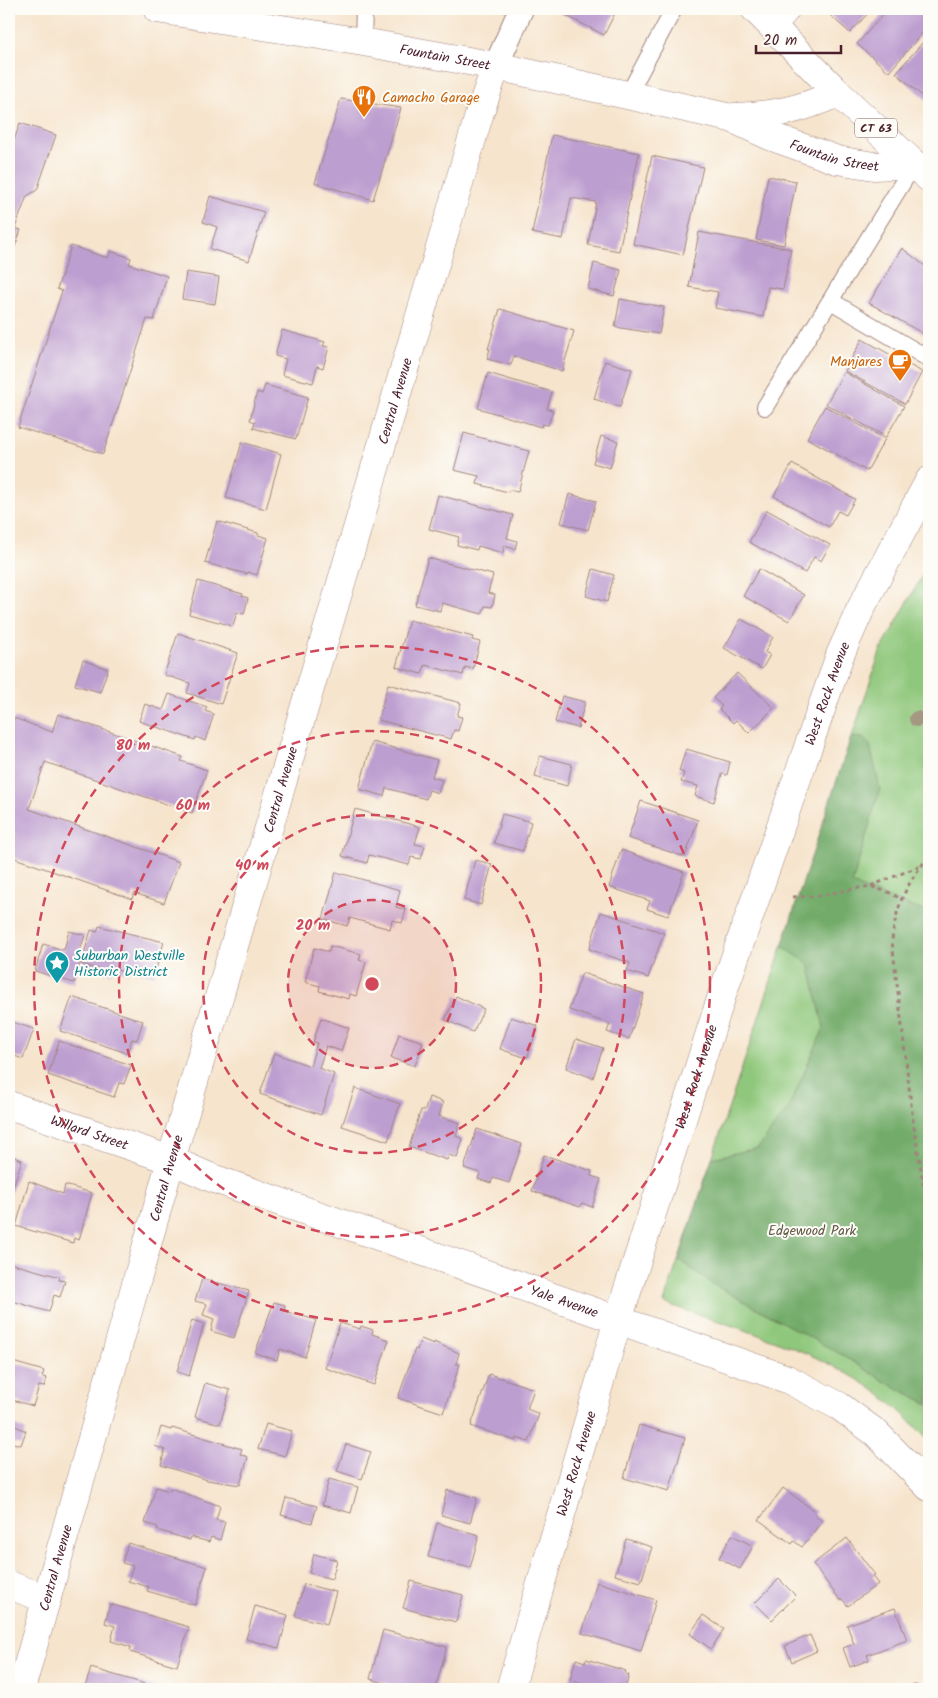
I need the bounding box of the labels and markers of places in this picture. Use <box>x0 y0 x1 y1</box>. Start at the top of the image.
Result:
restaurant icon: Camacho Garage <box>351 84 377 118</box>
place label: Camacho Garage <box>382 87 480 109</box>
cafe icon: Manjares <box>887 348 913 382</box>
place label: Manjares <box>830 351 882 373</box>
place label: Suburban Westville Historic District <box>74 945 186 983</box>
place icon: Suburban Westville Historic District <box>44 950 70 984</box>
centre of rings <box>363 975 381 993</box>

